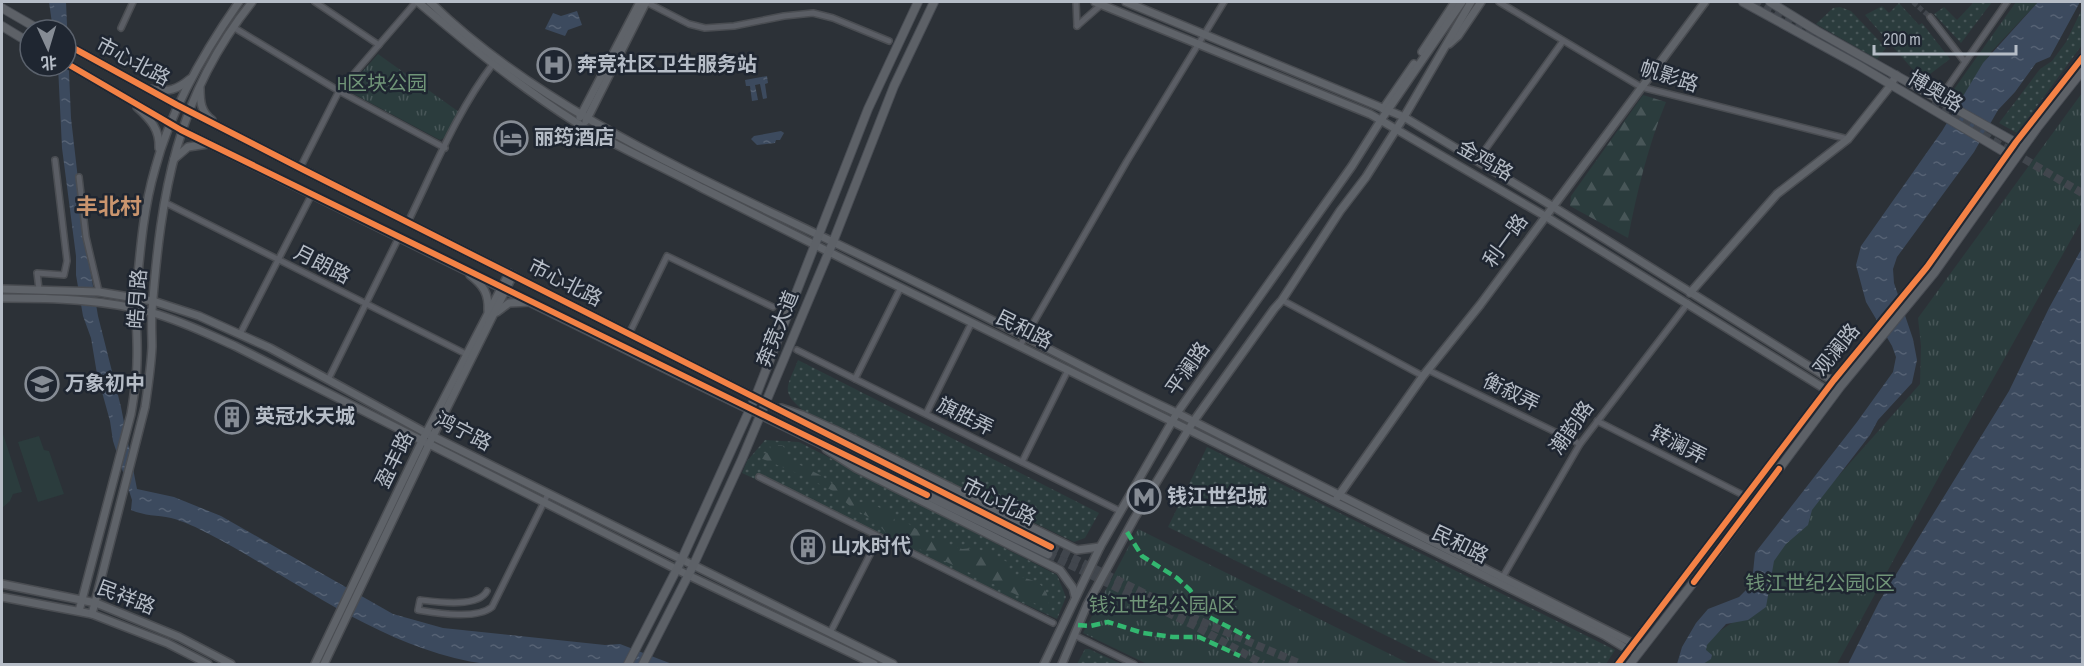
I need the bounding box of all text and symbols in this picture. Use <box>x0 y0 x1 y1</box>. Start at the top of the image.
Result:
north arrow <box>18 18 78 78</box>
scale bar <box>1874 18 2016 56</box>
text: 200 m <box>1883 29 1921 50</box>
street label: 市心北路 <box>92 33 174 91</box>
hospital icon: 奔竞社区卫生服务站 <box>536 47 572 83</box>
text: 北 <box>40 51 58 72</box>
place label: 奔竞社区卫生服务站 <box>577 53 757 77</box>
street label: 帆影路 <box>1637 56 1701 98</box>
street label: 博奥路 <box>1903 66 1967 118</box>
park label: H区块公园 <box>337 72 427 96</box>
hotel icon: 丽筠酒店 <box>493 120 529 156</box>
place label: 丽筠酒店 <box>534 126 614 150</box>
street label: 金鸡路 <box>1453 136 1517 186</box>
district label: 丰北村 <box>76 194 142 221</box>
street label: 利一路 <box>1479 210 1533 272</box>
street label: 月朗路 <box>290 241 354 289</box>
street label: 市心北路 <box>524 254 606 312</box>
street label: 皓月路 <box>124 268 152 330</box>
street label: 奔竞大道 <box>752 287 804 371</box>
street label: 民和路 <box>992 306 1056 354</box>
street label: 观澜路 <box>1809 319 1865 381</box>
street label: 平澜路 <box>1161 338 1215 400</box>
school or university icon: 万象初中 <box>24 366 60 402</box>
street label: 衡叙弄 <box>1479 369 1543 417</box>
place label: 万象初中 <box>65 372 145 396</box>
street label: 旗胜弄 <box>933 393 997 441</box>
street label: 潮韵路 <box>1545 397 1599 459</box>
building icon: 英冠水天城 <box>214 399 250 435</box>
place label: 英冠水天城 <box>255 405 355 429</box>
street label: 鸿宁路 <box>431 408 495 456</box>
street label: 转澜弄 <box>1646 421 1710 469</box>
street label: 盈丰路 <box>371 428 419 492</box>
street label: 市心北路 <box>958 473 1040 531</box>
metro station icon: 钱江世纪城 <box>1126 479 1162 515</box>
place label: 钱江世纪城 <box>1167 485 1267 509</box>
street label: 民和路 <box>1428 521 1492 569</box>
building icon: 山水时代 <box>790 529 826 565</box>
place label: 山水时代 <box>831 535 911 559</box>
park label: 钱江世纪公园C区 <box>1745 572 1895 596</box>
street label: 民祥路 <box>94 576 158 620</box>
park label: 钱江世纪公园A区 <box>1089 594 1237 618</box>

